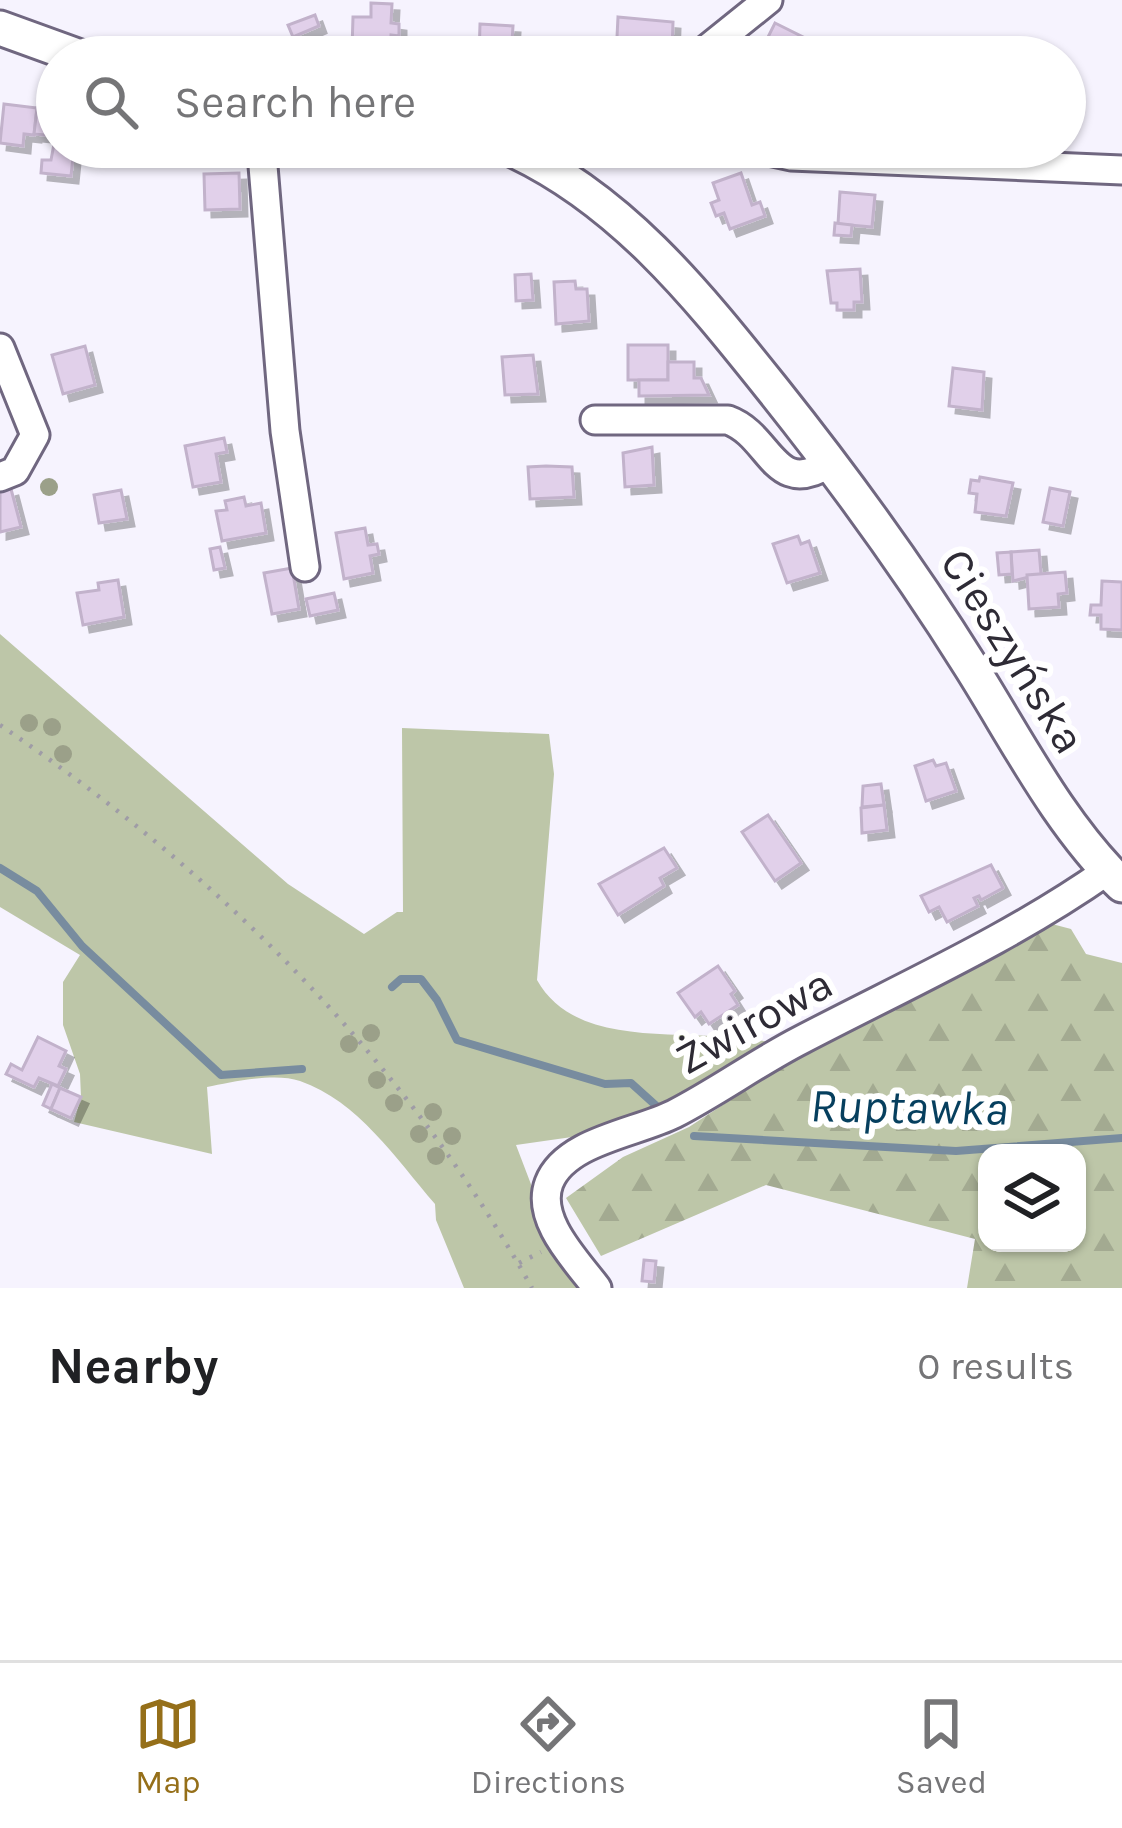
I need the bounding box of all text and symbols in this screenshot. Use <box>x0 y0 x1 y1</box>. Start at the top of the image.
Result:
search box <box>36 36 1086 168</box>
icon: search <box>78 69 144 135</box>
text: Search here <box>174 76 416 128</box>
street label: Cieszyńska <box>929 539 1096 763</box>
street label: Żwirowa <box>667 957 841 1085</box>
water label: Ruptawka <box>809 1077 1009 1137</box>
map controls <box>978 1144 1086 1252</box>
button: layers <box>978 1144 1086 1252</box>
text: Nearby <box>48 1336 218 1396</box>
text: 0 results <box>917 1343 1074 1389</box>
tab: Map <box>135 1691 201 1801</box>
tab: Directions <box>471 1691 626 1801</box>
tab: Saved <box>896 1691 987 1801</box>

